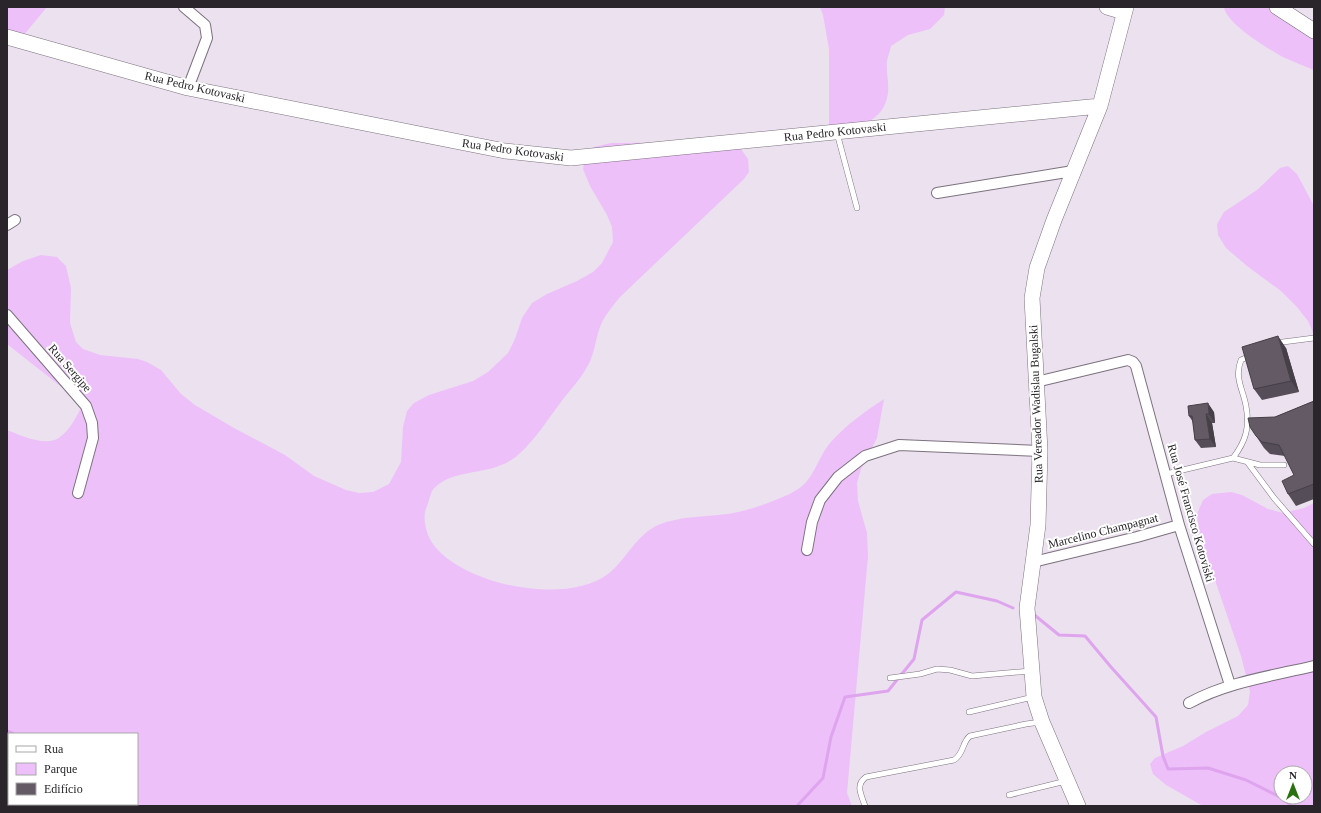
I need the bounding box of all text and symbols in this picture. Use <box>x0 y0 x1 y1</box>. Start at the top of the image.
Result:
street label: Rua Pedro Kotovaski <box>143 69 247 106</box>
street label: Rua Pedro Kotovaski <box>783 120 887 144</box>
street label: Rua Pedro Kotovaski <box>461 136 565 164</box>
street label: Rua Vereador Wadislau Bugalski <box>1026 324 1046 483</box>
street label: Rua Sergipe <box>45 341 95 395</box>
street label: Rua José Francisco Kotoviski <box>1165 442 1218 584</box>
street label: Marcelino Champagnat <box>1046 510 1160 551</box>
legend <box>8 733 138 805</box>
text: Rua <box>44 742 64 756</box>
text: Parque <box>44 762 77 776</box>
north arrow <box>1273 765 1313 805</box>
text: N <box>1289 769 1297 781</box>
text: Edifício <box>44 782 83 796</box>

